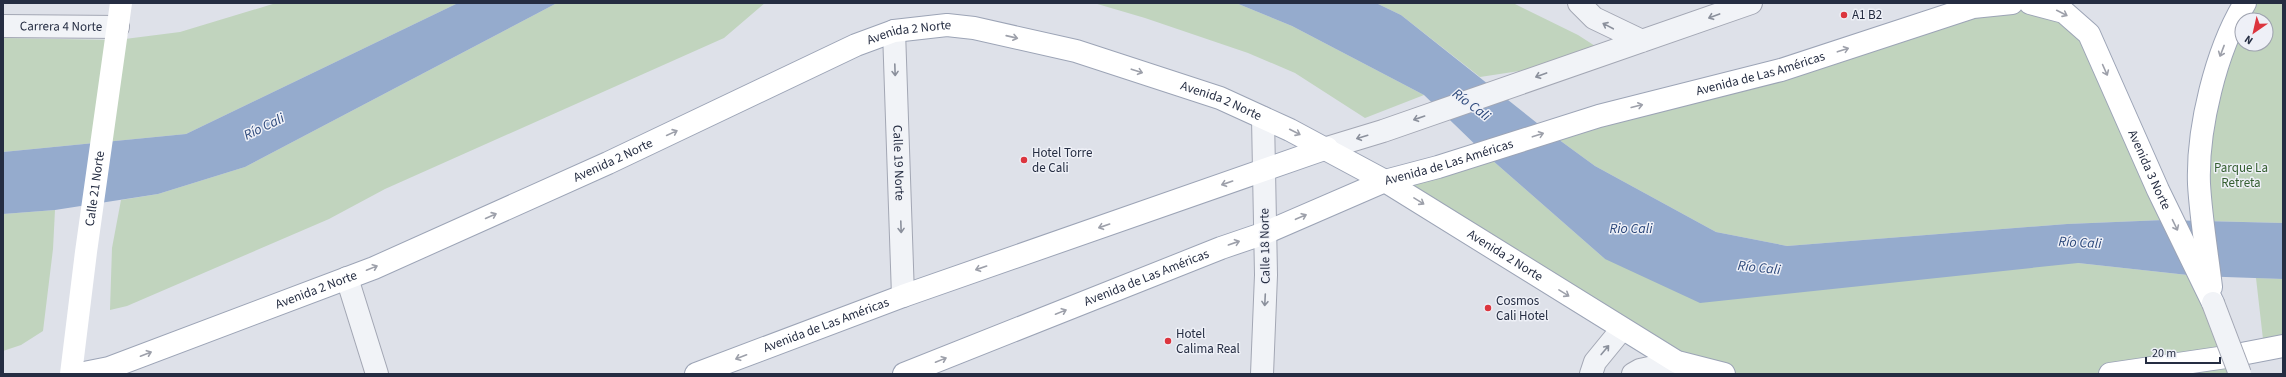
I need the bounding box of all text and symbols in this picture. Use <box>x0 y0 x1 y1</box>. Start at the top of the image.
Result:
place label: A1 B2 <box>1852 6 1882 24</box>
marker: A1 B2 <box>1839 10 1849 20</box>
one-way arrow <box>2056 10 2068 18</box>
north arrow <box>2234 12 2274 52</box>
one-way arrow <box>1709 13 1721 21</box>
street label: Avenida 2 Norte <box>864 16 952 49</box>
street label: Carrera 4 Norte <box>20 17 102 36</box>
one-way arrow <box>1602 22 1614 29</box>
text: N <box>2241 32 2256 48</box>
one-way arrow <box>1005 33 1018 41</box>
one-way arrow <box>2218 45 2226 57</box>
one-way arrow <box>1836 46 1849 53</box>
street label: Avenida de Las Américas <box>1694 47 1828 100</box>
one-way arrow <box>891 63 898 76</box>
one-way arrow <box>2102 63 2110 75</box>
one-way arrow <box>1131 68 1144 75</box>
one-way arrow <box>1536 71 1548 79</box>
street label: Avenida 2 Norte <box>1178 77 1265 125</box>
water label: Río Cali <box>1448 84 1495 126</box>
one-way arrow <box>1630 102 1643 109</box>
water label: Río Cali <box>240 108 288 145</box>
one-way arrow <box>1412 115 1425 122</box>
street label: Calle 19 Norte <box>888 125 909 201</box>
street label: Avenida 3 Norte <box>2123 127 2175 213</box>
one-way arrow <box>666 129 678 136</box>
one-way arrow <box>1289 129 1301 136</box>
one-way arrow <box>1532 131 1545 138</box>
street label: Avenida 2 Norte <box>570 134 656 186</box>
one-way arrow <box>1356 134 1368 142</box>
street label: Avenida de Las Américas <box>1383 135 1516 190</box>
place label: Hotel Torre de Cali <box>1032 144 1092 177</box>
street label: Calle 21 Norte <box>81 150 109 227</box>
marker: Hotel Torre de Cali <box>1019 155 1029 165</box>
park label: Parque La Retreta <box>2214 159 2268 192</box>
one-way arrow <box>1222 180 1234 188</box>
one-way arrow <box>1413 197 1424 205</box>
street label: Calle 18 Norte <box>1255 208 1275 284</box>
one-way arrow <box>484 212 496 219</box>
one-way arrow <box>1295 213 1307 220</box>
one-way arrow <box>2172 218 2179 230</box>
water label: Rio Cali <box>1609 219 1653 239</box>
one-way arrow <box>897 220 904 233</box>
one-way arrow <box>1098 223 1111 230</box>
street label: Avenida 2 Norte <box>1464 225 1546 286</box>
water label: Río Cali <box>2058 232 2103 254</box>
one-way arrow <box>1228 239 1240 247</box>
street label: Avenida de Las Américas <box>1081 244 1212 311</box>
water label: Río Cali <box>1737 256 1782 280</box>
one-way arrow <box>365 264 377 272</box>
one-way arrow <box>976 265 988 273</box>
street label: Avenida 2 Norte <box>273 266 360 313</box>
one-way arrow <box>1558 289 1570 297</box>
place label: Cosmos Cali Hotel <box>1496 292 1548 325</box>
street label: Avenida de Las Américas <box>761 293 892 357</box>
one-way arrow <box>1262 293 1269 306</box>
marker: Cosmos Cali Hotel <box>1483 303 1493 313</box>
one-way arrow <box>1055 307 1067 315</box>
place label: Hotel Calima Real <box>1176 325 1240 358</box>
marker: Hotel Calima Real <box>1163 336 1173 346</box>
scale bar <box>2146 339 2220 365</box>
one-way arrow <box>1600 345 1609 356</box>
text: 20 m <box>2152 345 2176 362</box>
one-way arrow <box>139 350 151 358</box>
one-way arrow <box>736 353 748 361</box>
one-way arrow <box>934 355 946 363</box>

